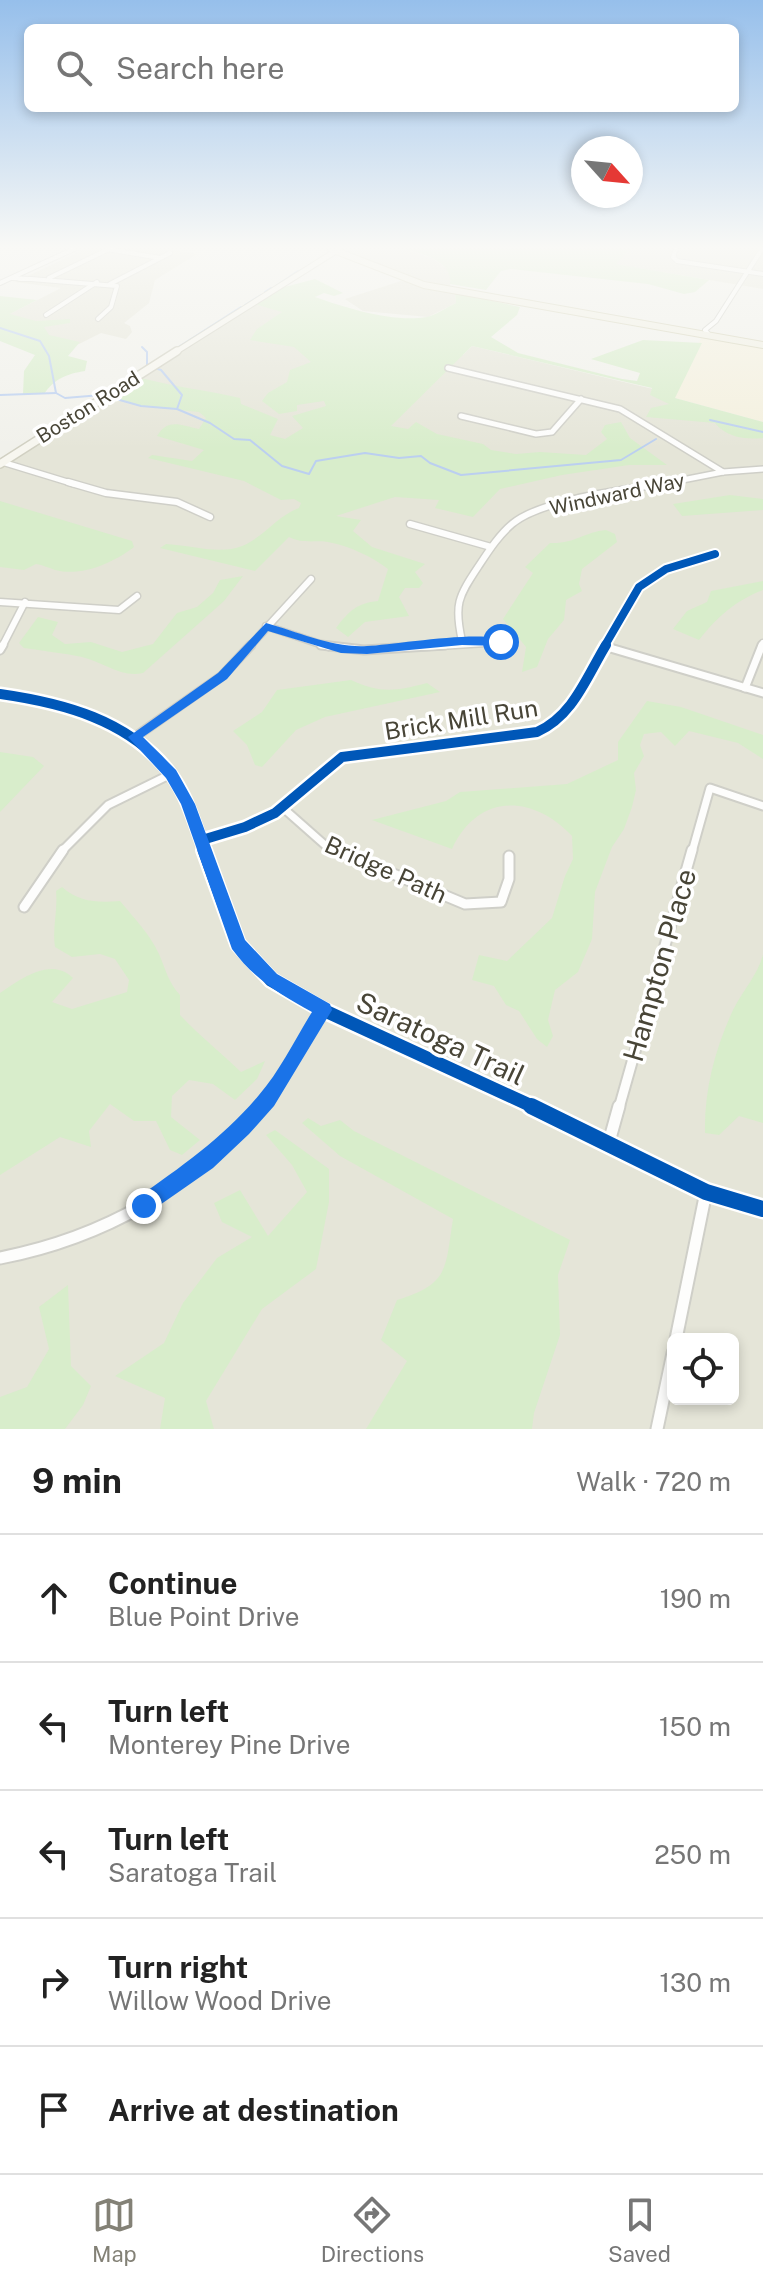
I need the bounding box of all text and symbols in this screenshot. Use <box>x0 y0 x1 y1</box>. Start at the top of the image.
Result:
search box <box>24 24 739 112</box>
icon: search <box>52 46 96 90</box>
text: Search here <box>116 50 284 86</box>
north arrow <box>571 136 643 208</box>
street label: Boston Road <box>32 366 144 448</box>
street label: Windward Way <box>547 468 687 520</box>
route start <box>483 624 519 660</box>
street label: Brick Mill Run <box>382 693 540 745</box>
street label: Bridge Path <box>321 830 451 908</box>
street label: Hampton Place <box>616 865 702 1065</box>
street label: Saratoga Trail <box>351 985 531 1091</box>
route end <box>126 1188 162 1224</box>
map controls <box>667 1333 739 1405</box>
button: locate <box>667 1333 739 1405</box>
text: 9 min <box>32 1461 122 1501</box>
text: Walk · 720 m <box>576 1466 731 1497</box>
text: Continue <box>108 1565 238 1601</box>
icon: ahead <box>32 1576 76 1620</box>
text: 190 m <box>660 1583 731 1614</box>
text: Blue Point Drive <box>108 1601 300 1632</box>
text: Turn left <box>108 1693 229 1729</box>
icon: left <box>32 1704 76 1748</box>
text: 150 m <box>659 1711 731 1742</box>
text: Monterey Pine Drive <box>108 1729 350 1760</box>
text: Turn left <box>108 1821 229 1857</box>
icon: left <box>32 1832 76 1876</box>
text: 250 m <box>654 1839 731 1870</box>
text: Saratoga Trail <box>108 1857 277 1888</box>
text: Turn right <box>108 1949 248 1985</box>
icon: right <box>32 1960 76 2004</box>
text: 130 m <box>659 1967 731 1998</box>
text: Willow Wood Drive <box>108 1985 332 2016</box>
icon: arrive <box>32 2088 76 2132</box>
text: Arrive at destination <box>108 2092 399 2128</box>
tab: Map <box>92 2193 137 2267</box>
tab: Directions <box>321 2193 424 2267</box>
tab: Saved <box>608 2193 671 2267</box>

